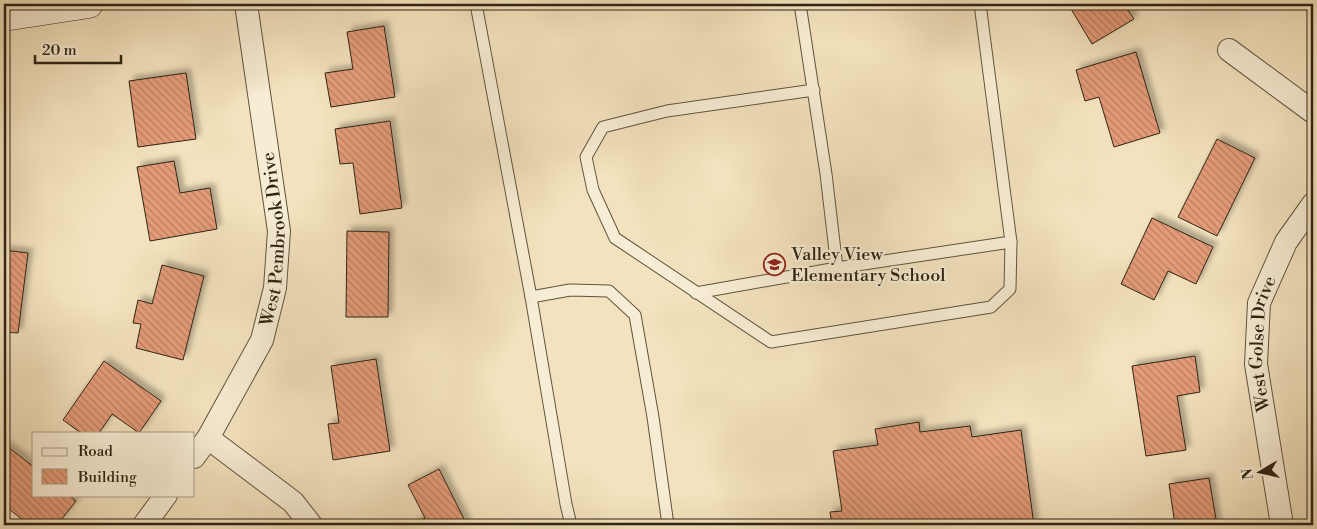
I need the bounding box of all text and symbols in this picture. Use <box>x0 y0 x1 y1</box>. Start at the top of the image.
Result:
scale bar <box>35 32 121 64</box>
text: 20 m <box>42 41 77 60</box>
street label: West Pembrook Drive <box>255 151 291 330</box>
place label: Valley View Elementary School <box>790 243 946 287</box>
school or university icon: Valley View Elementary School <box>763 252 787 276</box>
street label: West Golse Drive <box>1245 272 1282 414</box>
legend <box>32 432 195 496</box>
text: Road <box>78 442 113 461</box>
north arrow <box>1234 446 1284 496</box>
text: N <box>1238 467 1258 481</box>
text: Building <box>77 468 137 487</box>

